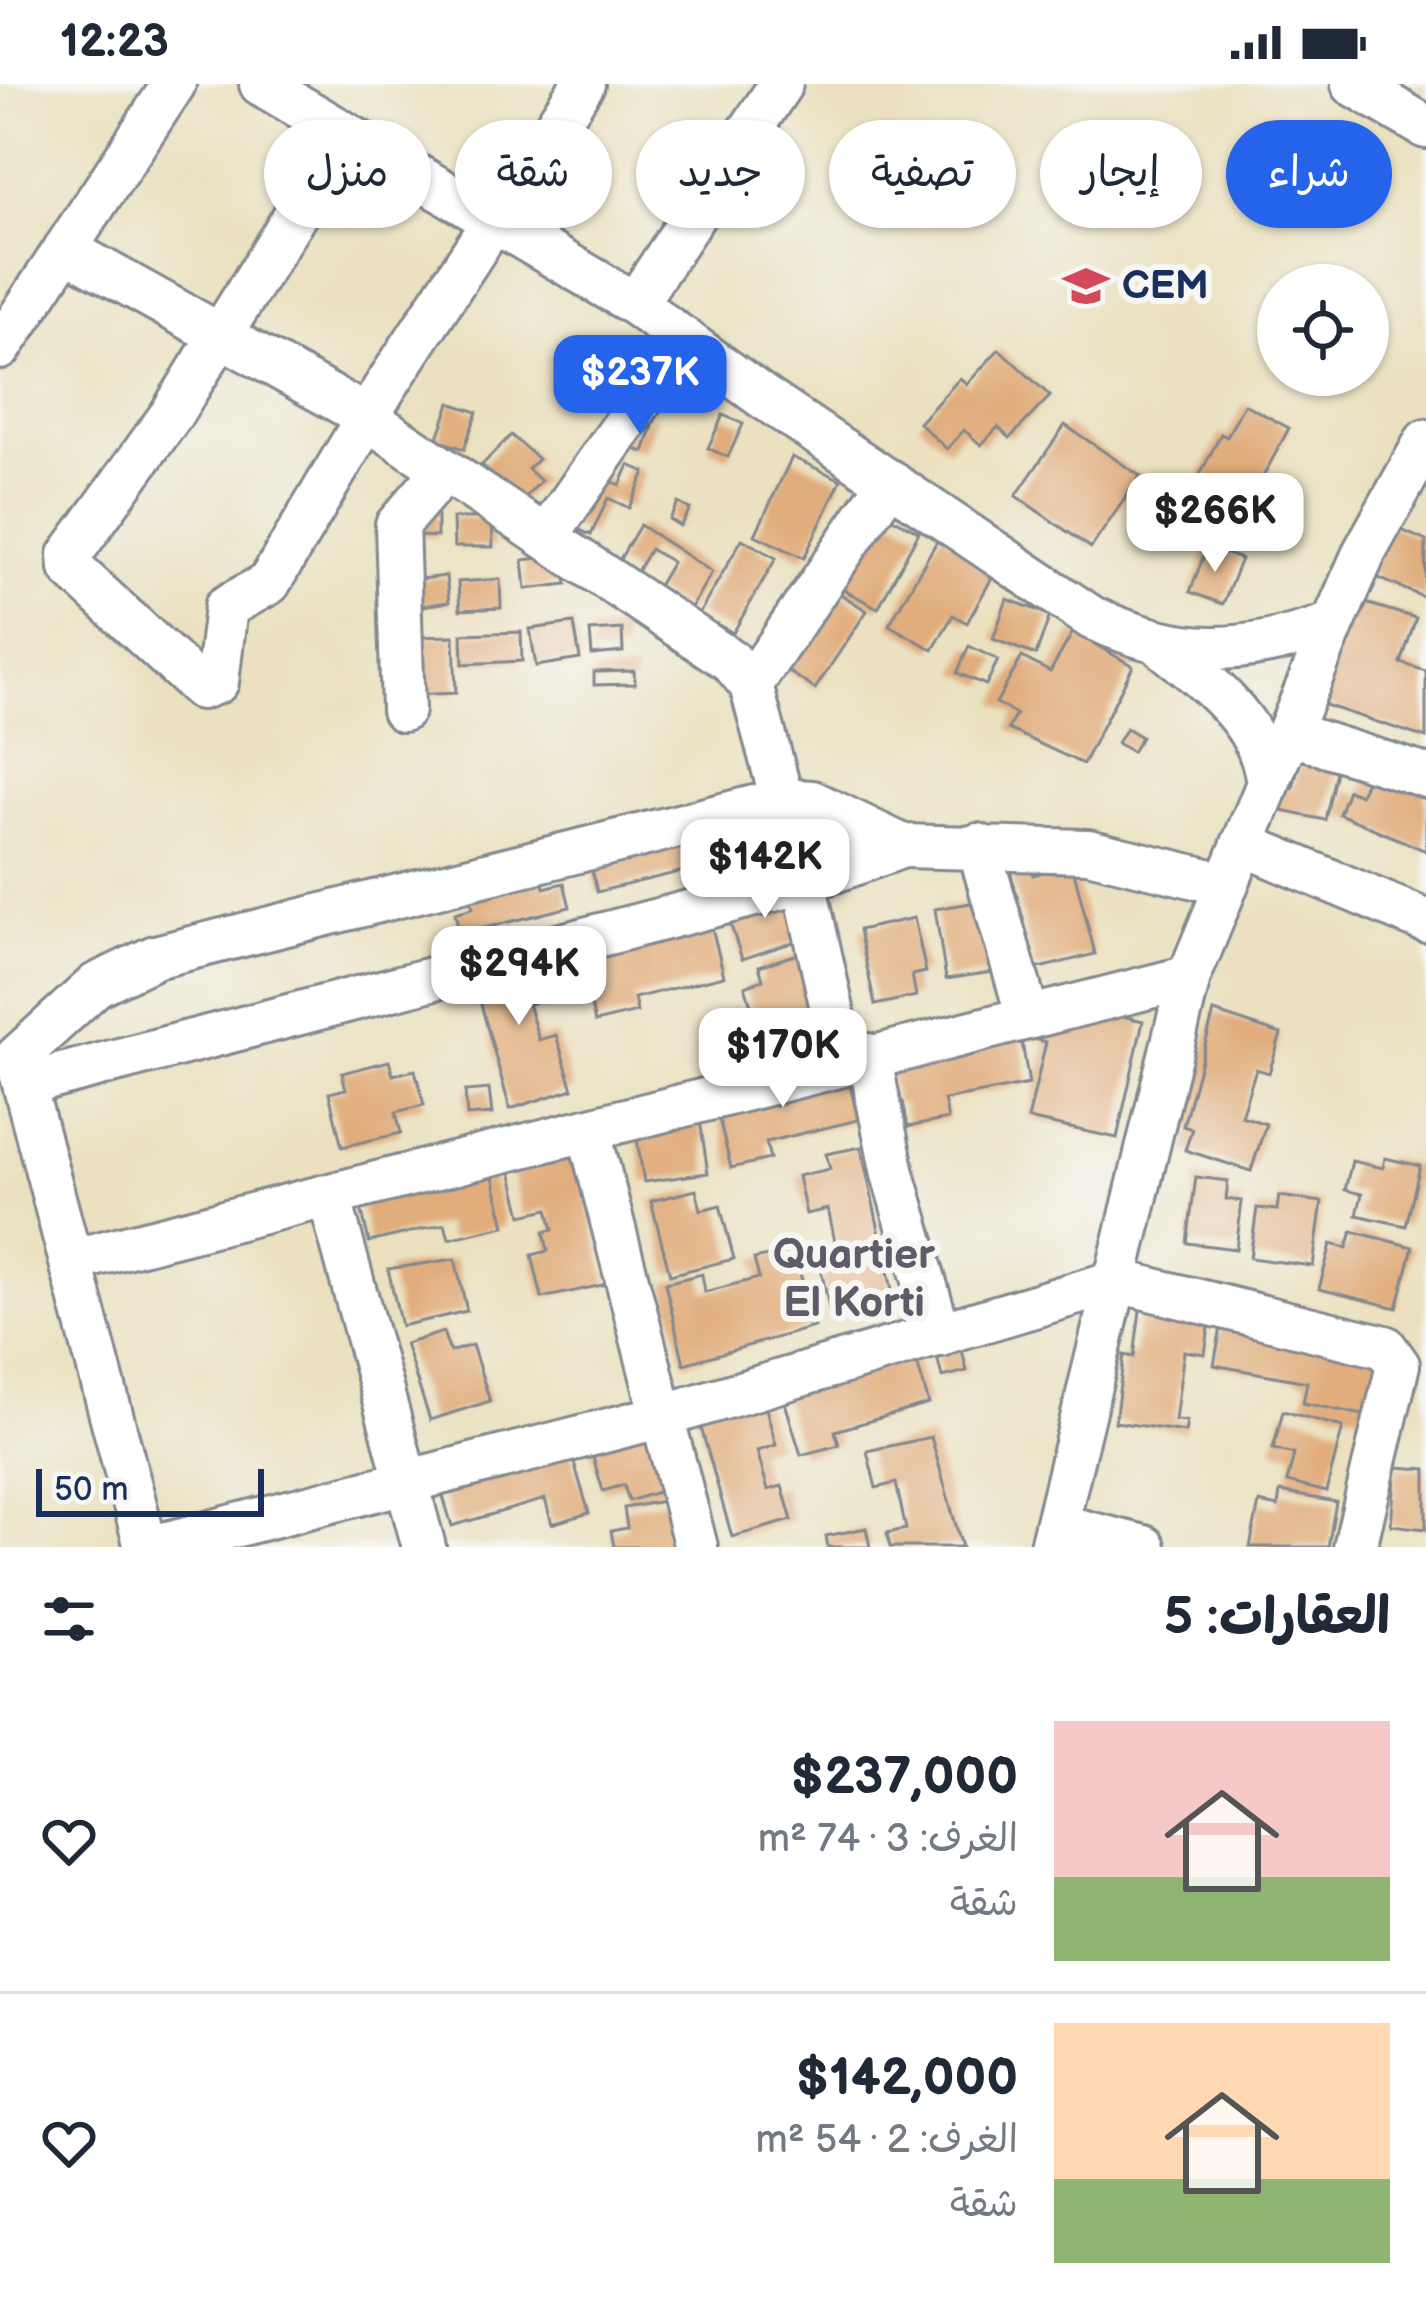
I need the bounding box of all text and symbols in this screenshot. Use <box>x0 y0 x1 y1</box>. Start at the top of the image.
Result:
text: 12:23 <box>60 15 169 70</box>
chip: منزل <box>264 120 431 228</box>
chip: شقة <box>455 120 612 228</box>
chip: جديد <box>636 120 805 228</box>
chip: تصفية <box>829 120 1016 228</box>
chip: إيجار <box>1040 120 1202 228</box>
chip: شراء <box>1226 120 1392 228</box>
school or university icon: CEM <box>1061 261 1111 311</box>
place label: CEM <box>1122 263 1209 310</box>
map controls <box>1257 264 1389 396</box>
button: locate <box>1257 264 1389 396</box>
pin: $237K <box>556 335 724 437</box>
text: $237K <box>581 350 699 397</box>
pin: $266K <box>1131 473 1299 575</box>
text: $266K <box>1154 488 1276 535</box>
pin: $142K <box>681 819 849 921</box>
text: $142K <box>708 834 822 881</box>
pin: $294K <box>435 926 603 1028</box>
text: $294K <box>458 941 580 988</box>
pin: $170K <box>699 1008 867 1110</box>
text: $170K <box>726 1023 840 1070</box>
district label: Quartier El Korti <box>773 1230 935 1329</box>
scale bar <box>36 1463 264 1516</box>
text: 50 m <box>54 1470 129 1510</box>
icon: filters <box>36 1586 102 1652</box>
text: العقارات: 5 <box>1164 1587 1390 1648</box>
text: $237,000 <box>791 1747 1018 1808</box>
icon: home <box>1150 1769 1294 1913</box>
icon: heart <box>36 1808 102 1874</box>
text: الغرف: 3 · 74 m² <box>758 1816 1018 1863</box>
text: شقة <box>950 1880 1018 1927</box>
text: $142,000 <box>796 2048 1018 2109</box>
icon: home <box>1150 2071 1294 2215</box>
icon: heart <box>36 2110 102 2176</box>
text: الغرف: 2 · 54 m² <box>755 2117 1018 2164</box>
text: شقة <box>950 2181 1018 2228</box>

